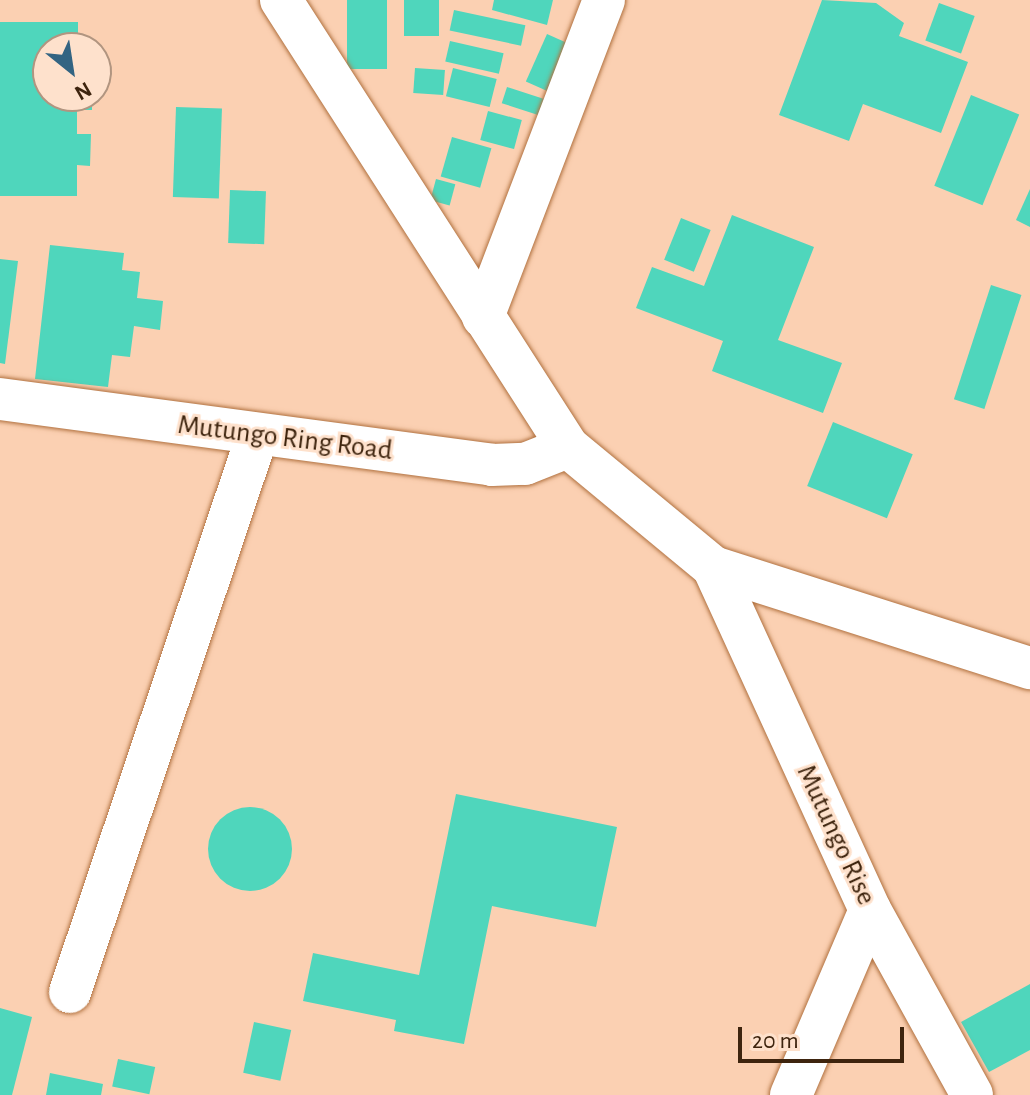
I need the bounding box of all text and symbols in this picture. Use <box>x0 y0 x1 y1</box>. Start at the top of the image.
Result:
north arrow <box>32 32 112 112</box>
text: N <box>71 78 95 104</box>
street label: Mutungo Ring Road <box>176 408 394 468</box>
street label: Mutungo Rise <box>789 760 883 910</box>
scale bar <box>742 1011 908 1061</box>
text: 20 m <box>752 1029 799 1053</box>

